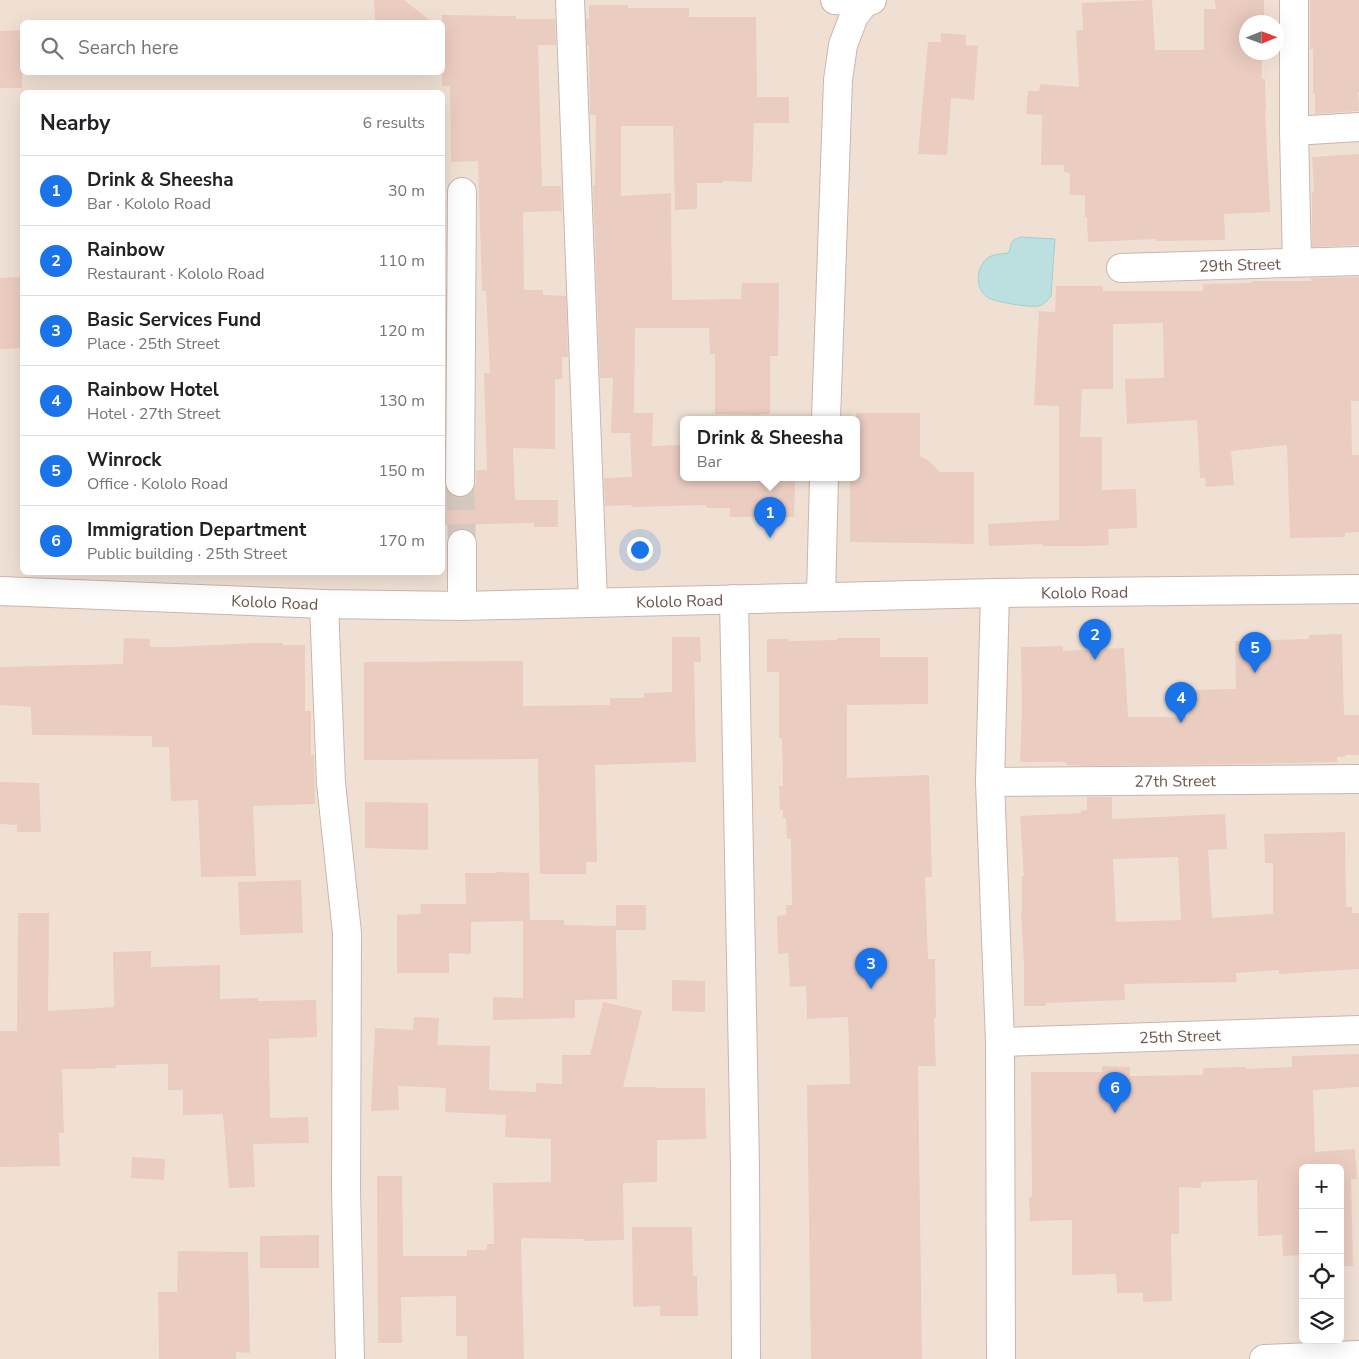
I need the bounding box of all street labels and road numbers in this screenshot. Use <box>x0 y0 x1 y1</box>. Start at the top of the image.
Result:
street label: 29th Street <box>1199 253 1282 278</box>
street label: Kololo Road <box>1041 582 1128 604</box>
street label: Kololo Road <box>231 590 319 616</box>
street label: Kololo Road <box>636 590 724 614</box>
street label: 27th Street <box>1134 770 1216 793</box>
street label: 25th Street <box>1139 1025 1222 1049</box>

